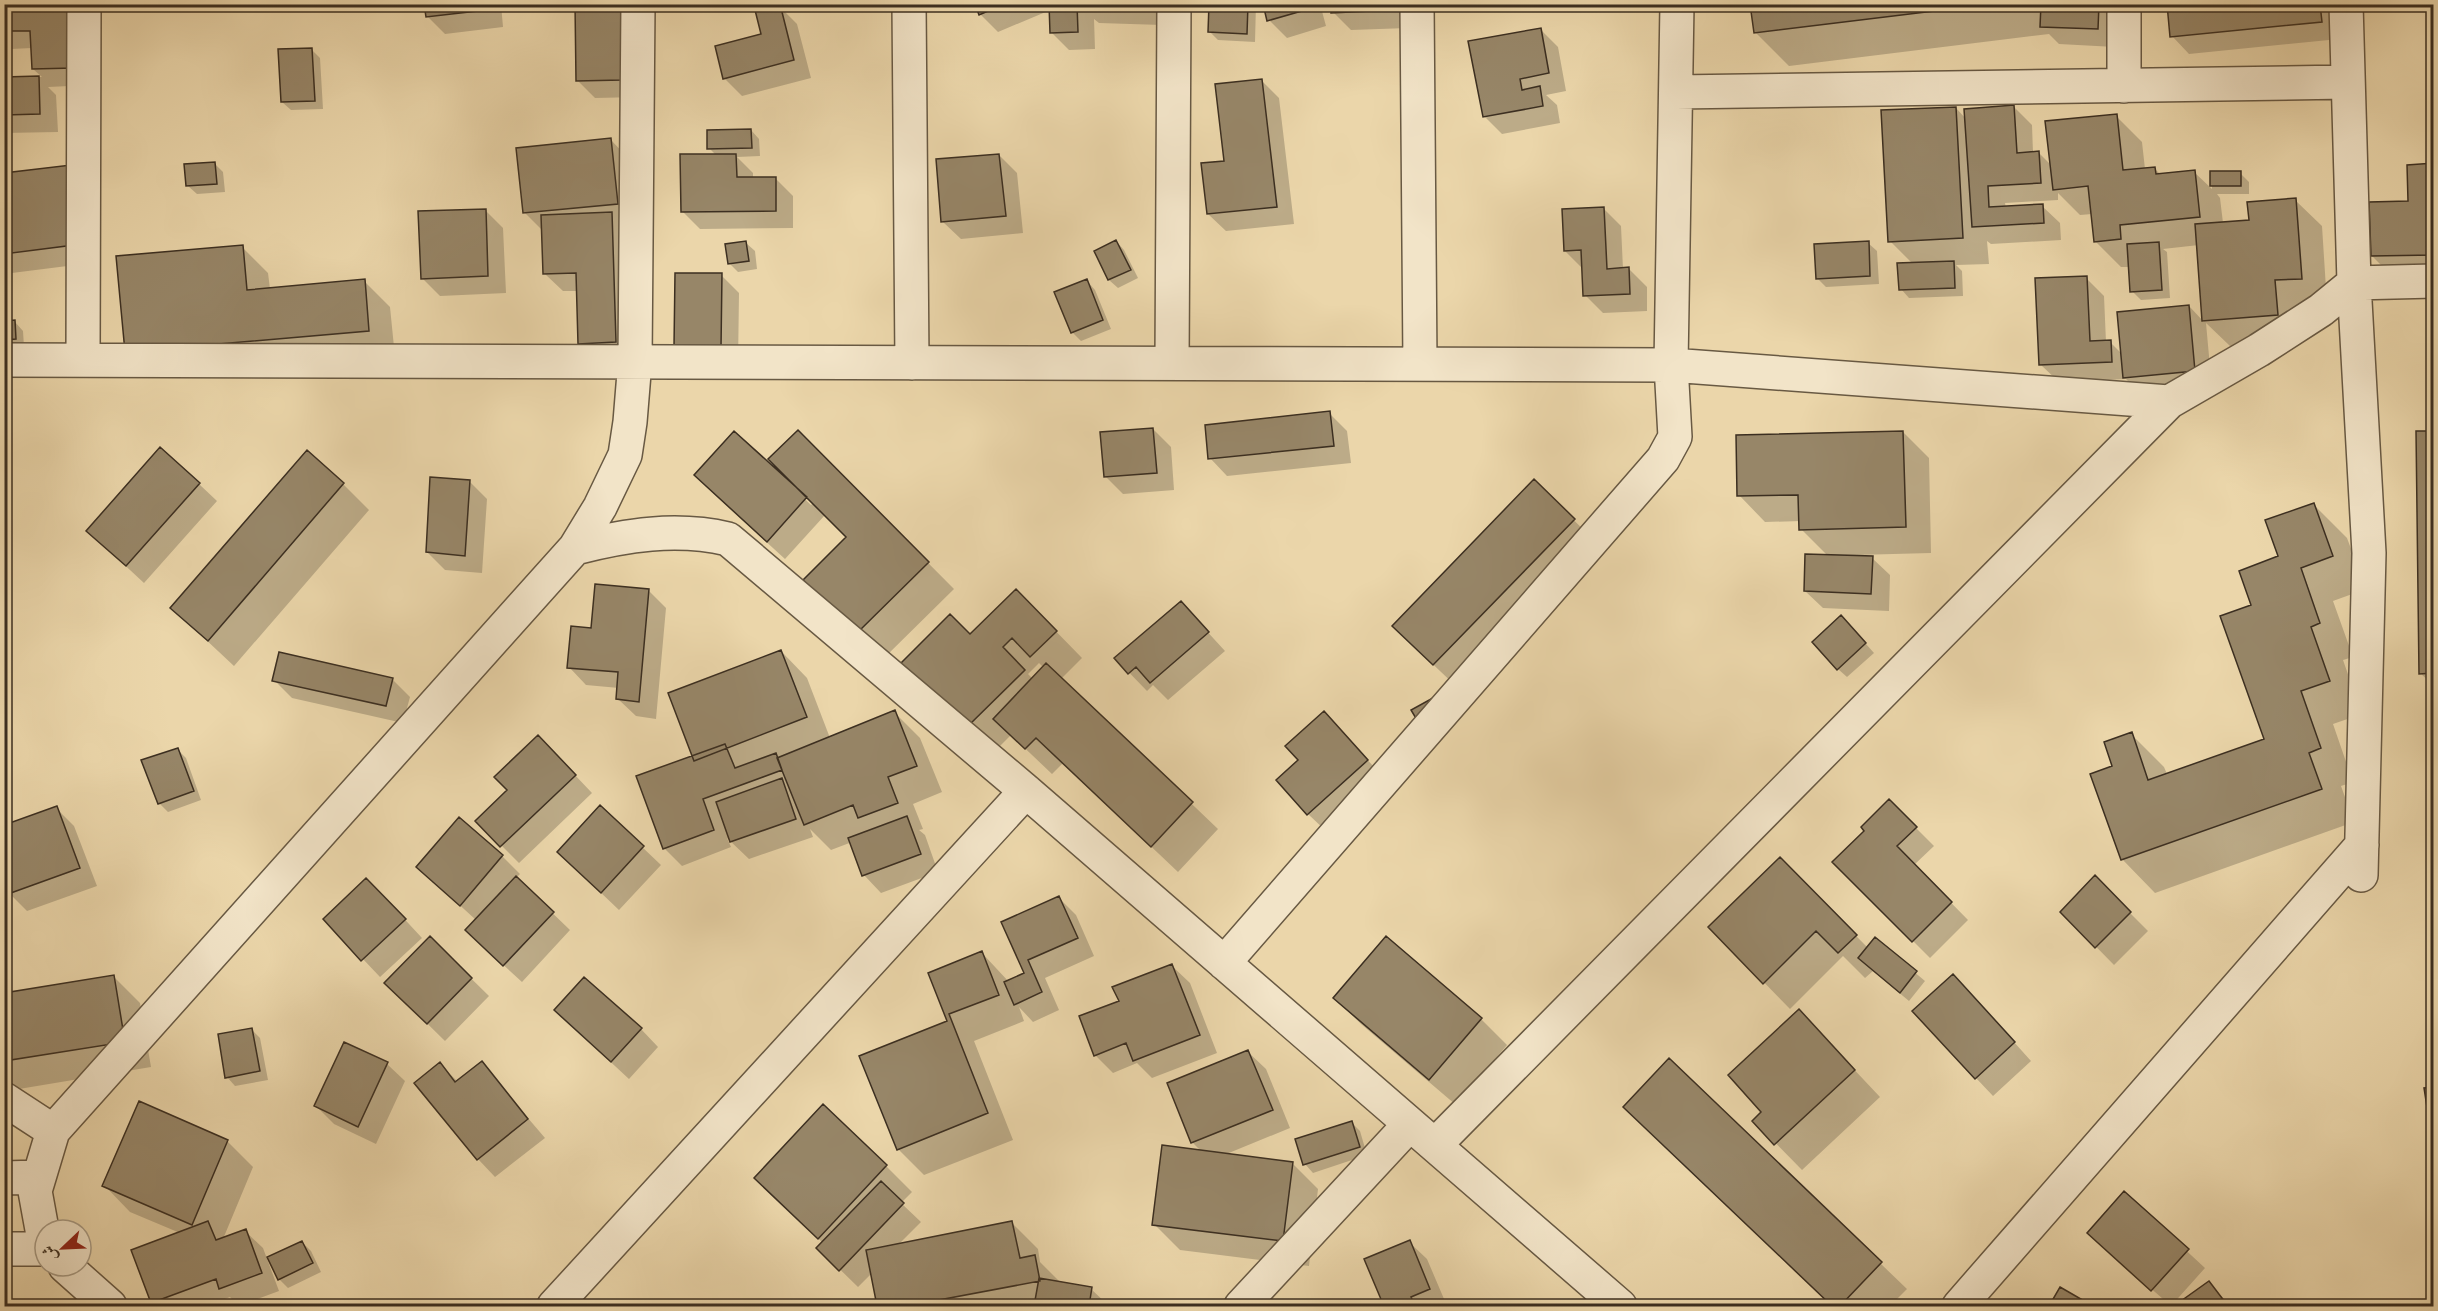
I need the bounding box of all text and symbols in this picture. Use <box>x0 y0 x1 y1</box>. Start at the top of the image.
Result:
north arrow <box>33 1218 93 1278</box>
text: ش <box>38 1242 62 1265</box>

